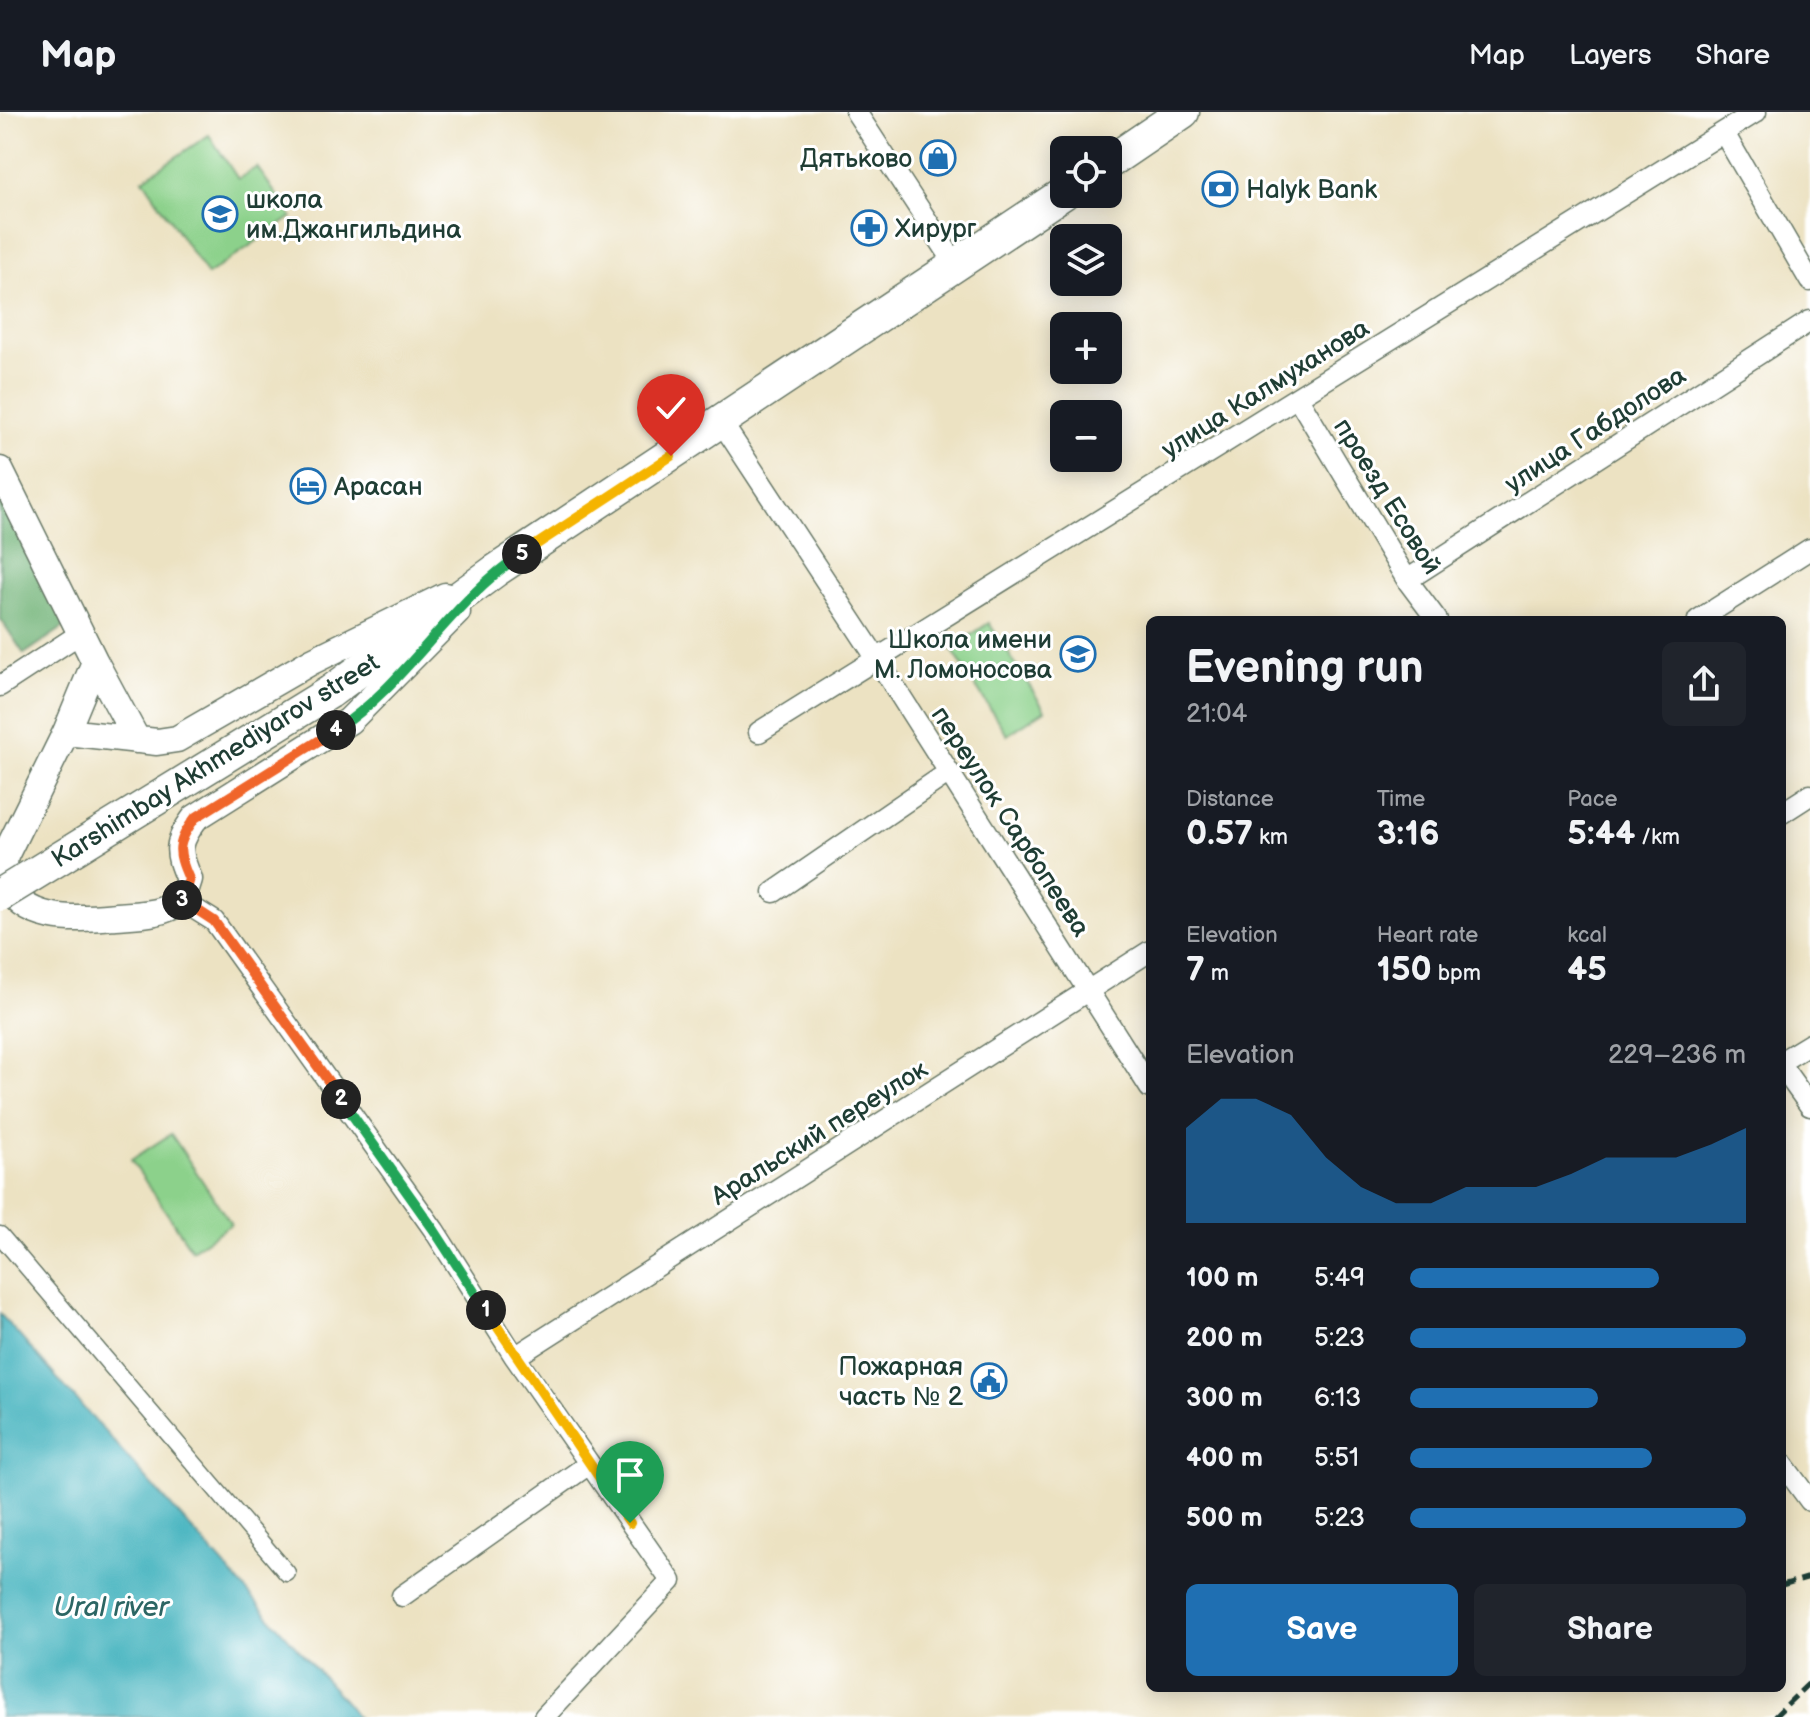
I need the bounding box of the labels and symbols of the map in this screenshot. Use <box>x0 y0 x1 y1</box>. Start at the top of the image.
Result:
shop icon: Дятьково <box>919 139 957 177</box>
place label: Дятьково <box>800 144 912 175</box>
bank icon: Halyk Bank <box>1201 170 1239 208</box>
place label: Halyk Bank <box>1246 175 1377 206</box>
place label: школа им.Джангильдина <box>246 185 462 246</box>
school or university icon: школа им.Джангильдина <box>201 195 239 233</box>
pharmacy icon: Хирург <box>850 209 888 247</box>
place label: Хирург <box>895 214 977 245</box>
street label: улица Калмуханова <box>1156 313 1375 466</box>
street label: улица Габдолова <box>1500 360 1692 500</box>
pin <box>637 374 705 456</box>
street label: проезд Есовой <box>1326 413 1447 581</box>
hotel icon: Арасан <box>289 467 327 505</box>
place label: Арасан <box>333 472 423 503</box>
pin: 5 <box>502 534 542 574</box>
place label: Школа имени М. Ломоносова <box>874 625 1052 686</box>
school or university icon: Школа имени М. Ломоносова <box>1059 635 1097 673</box>
street label: Karshimbay Akhmediyarov street <box>46 647 385 875</box>
street label: переулок Сарбопеева <box>924 701 1096 943</box>
pin: 4 <box>316 710 356 750</box>
pin: 3 <box>162 880 202 920</box>
street label: Аральский переулок <box>705 1054 934 1213</box>
pin: 2 <box>321 1079 361 1119</box>
pin: 1 <box>466 1290 506 1330</box>
place label: Пожарная часть № 2 <box>838 1352 964 1413</box>
public building icon: Пожарная часть № 2 <box>970 1362 1008 1400</box>
pin <box>596 1441 664 1523</box>
water label: Ural river <box>53 1591 170 1624</box>

